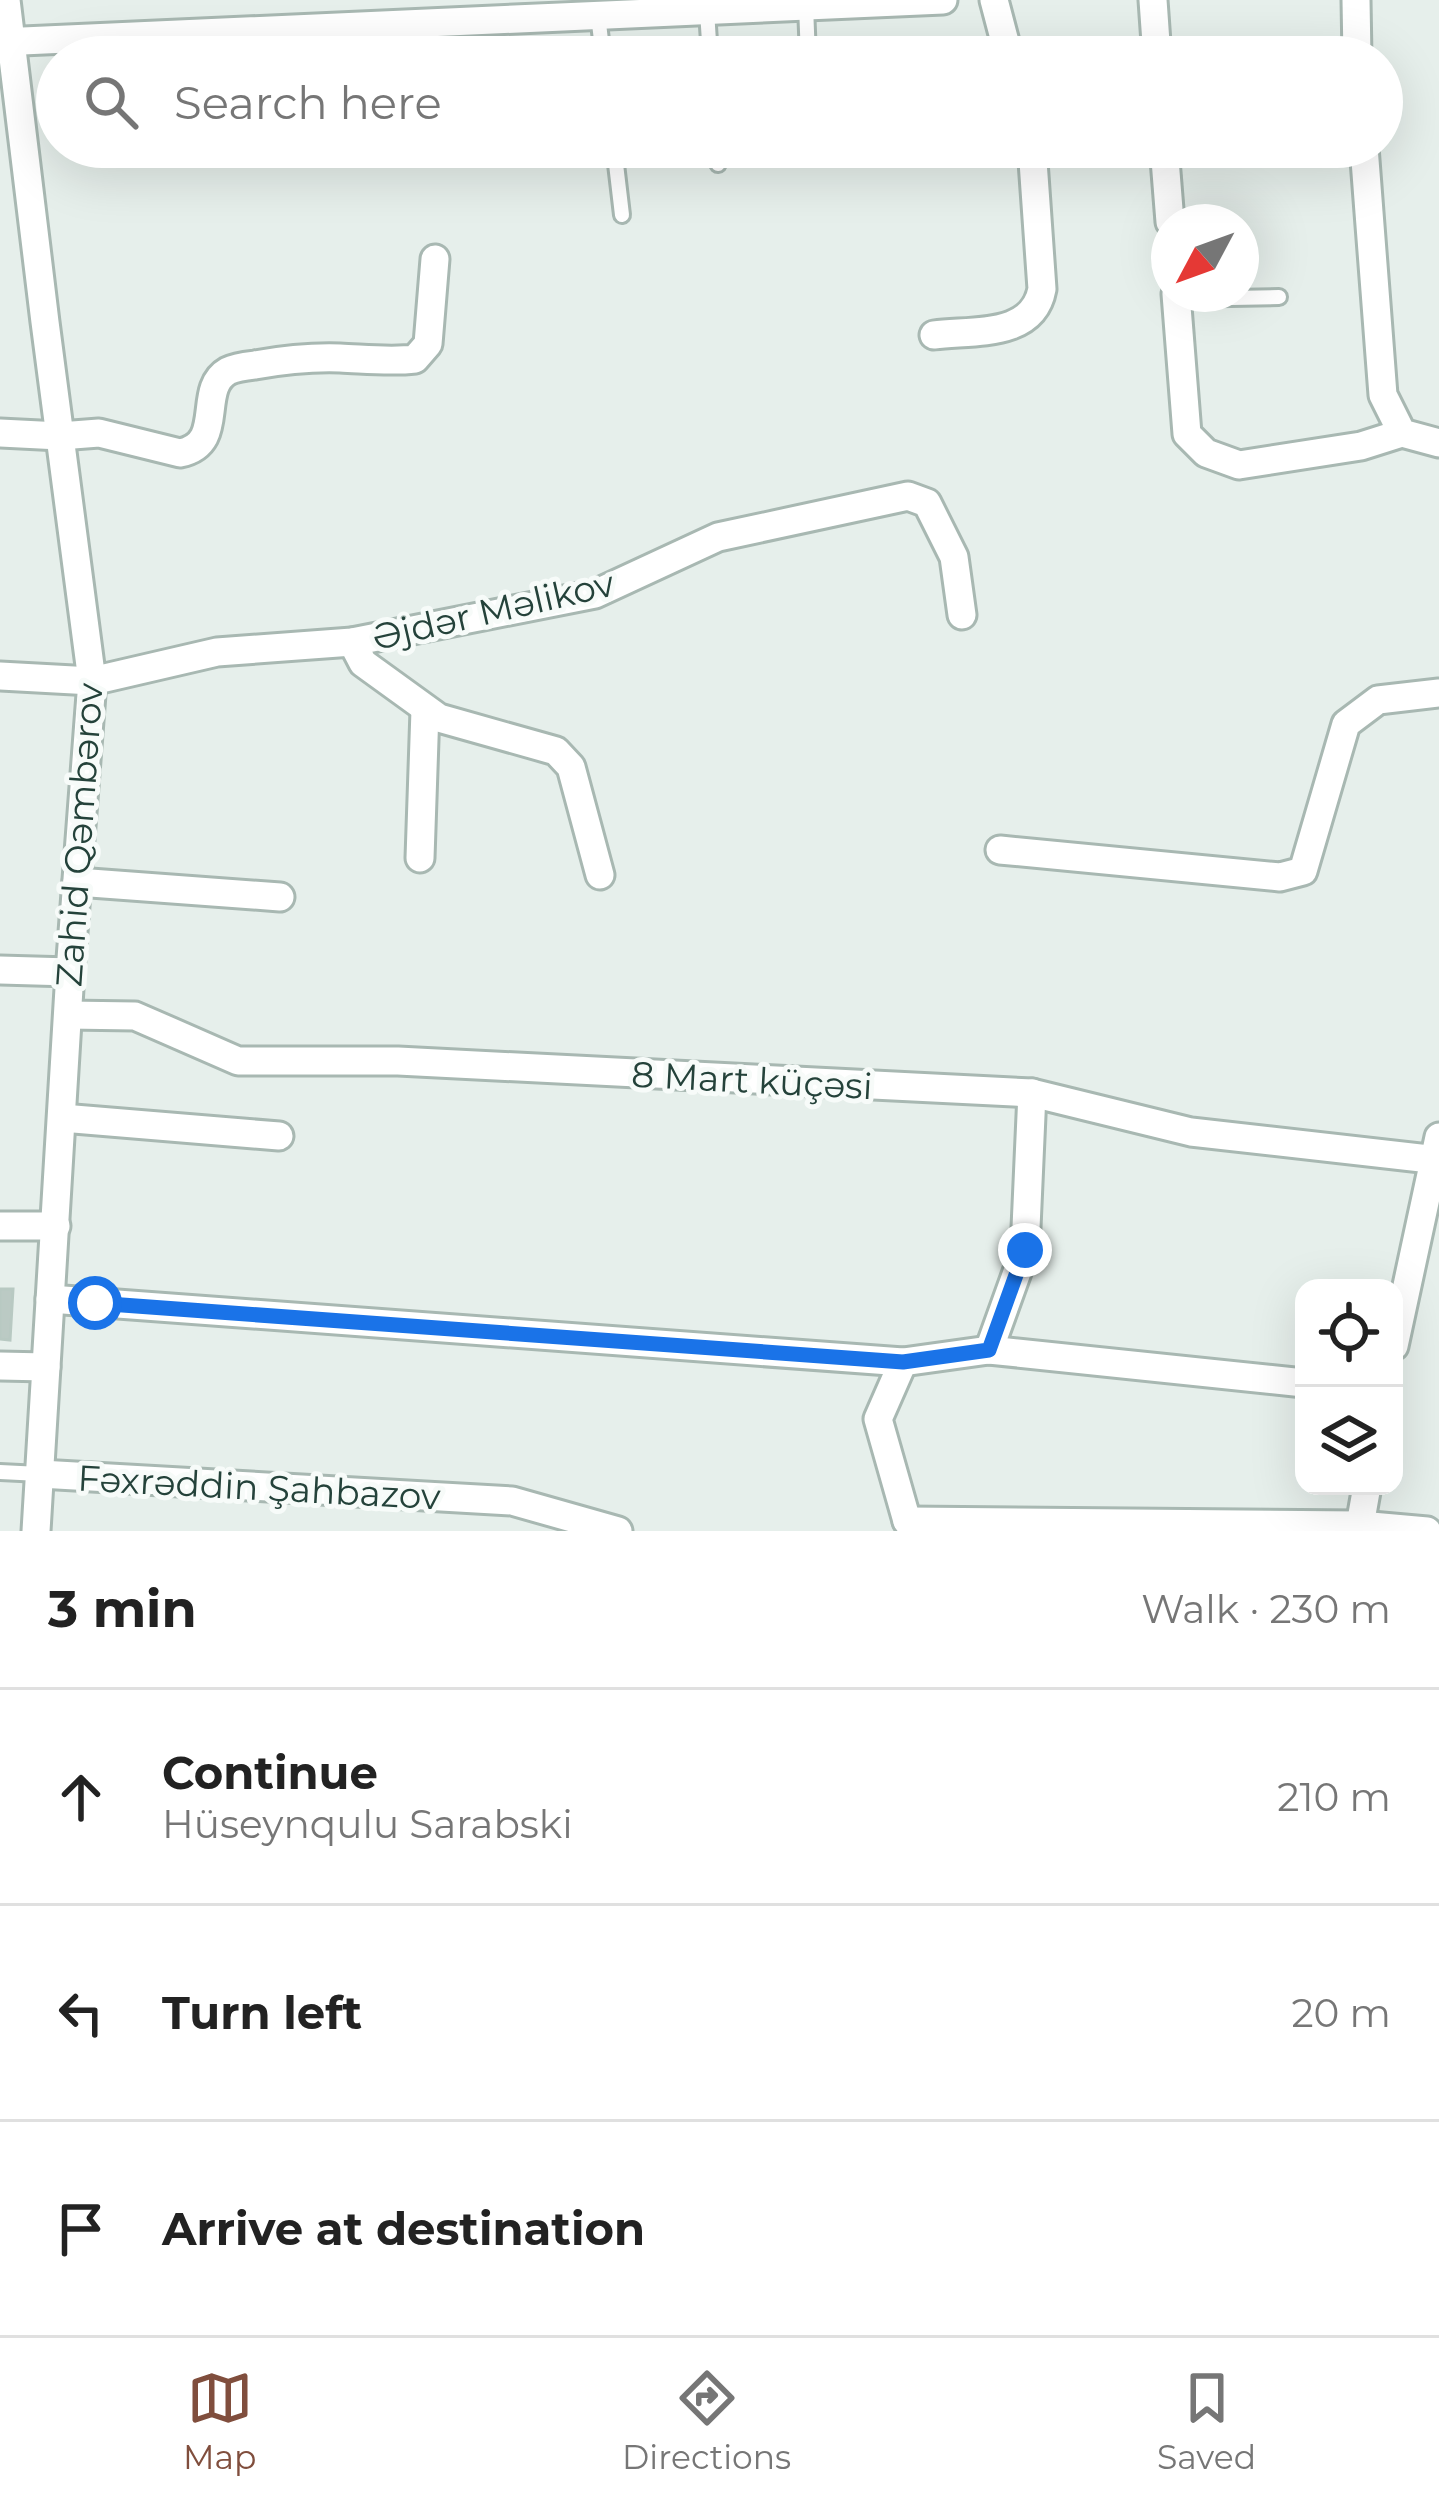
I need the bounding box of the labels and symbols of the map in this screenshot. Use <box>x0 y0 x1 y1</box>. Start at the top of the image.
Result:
north arrow <box>1151 204 1259 312</box>
street label: Əjdər Məlikov <box>368 561 619 659</box>
street label: Zahid Qəmbərov <box>46 681 112 988</box>
street label: 8 Mart küçəsi <box>630 1052 874 1108</box>
route end <box>998 1223 1052 1277</box>
route start <box>68 1276 122 1330</box>
street label: Fəxrəddin Şahbazov <box>76 1456 442 1519</box>

